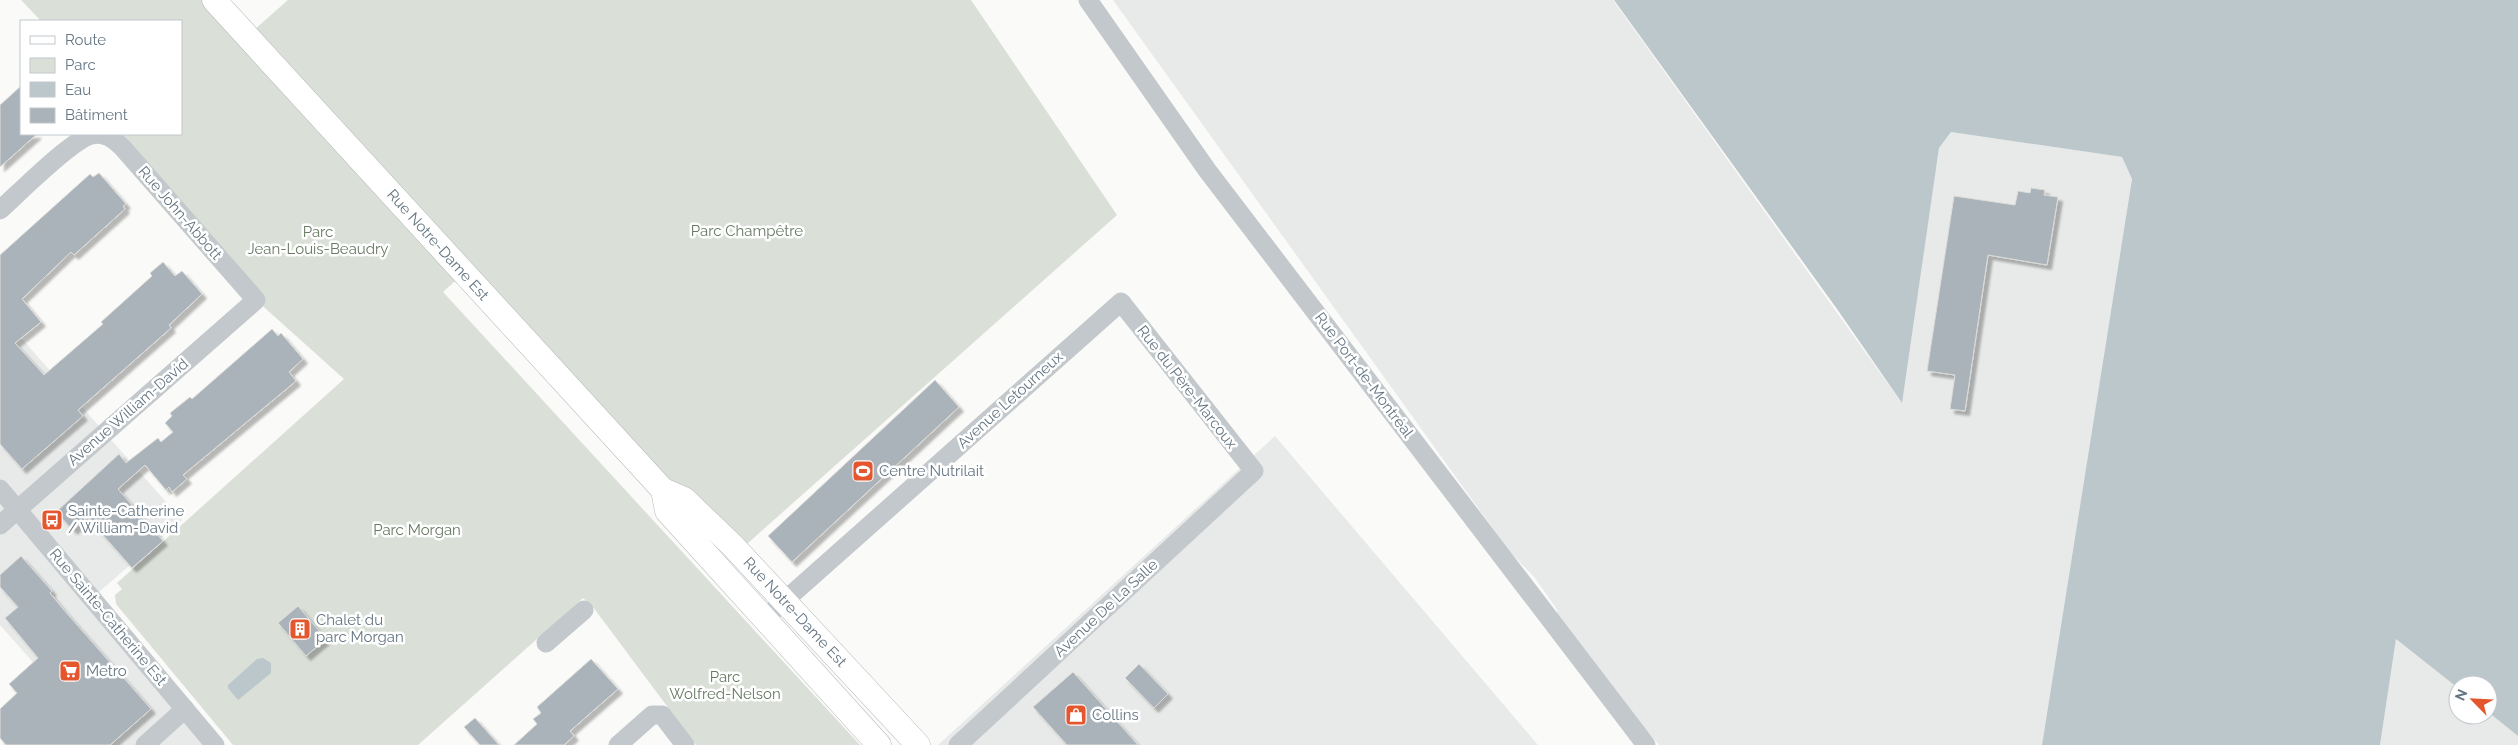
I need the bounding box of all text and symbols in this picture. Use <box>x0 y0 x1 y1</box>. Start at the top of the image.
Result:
legend <box>20 20 182 135</box>
text: Route <box>65 31 106 49</box>
text: Parc <box>65 56 96 74</box>
text: Eau <box>65 81 91 99</box>
text: Bâtiment <box>65 106 128 124</box>
street label: Rue John-Abbott <box>134 163 226 263</box>
street label: Rue Notre-Dame Est <box>383 186 493 304</box>
park label: Parc Champêtre <box>691 222 803 240</box>
park label: Parc Jean-Louis-Beaudry <box>247 223 389 258</box>
street label: Rue Port-de-Montréal <box>1311 309 1418 442</box>
street label: Rue du Père-Marcoux <box>1133 322 1241 452</box>
street label: Avenue Letourneux <box>954 348 1067 452</box>
street label: Avenue William-David <box>64 355 192 469</box>
sports icon: Centre Nutrilait <box>851 459 875 483</box>
place label: Centre Nutrilait <box>879 462 984 480</box>
place label: Sainte-Catherine / William-David <box>68 502 185 537</box>
bus stop icon: Sainte-Catherine / William-David <box>40 508 64 532</box>
park label: Parc Morgan <box>373 521 461 539</box>
street label: Rue Sainte-Catherine Est <box>46 545 170 689</box>
street label: Rue Notre-Dame Est <box>740 553 850 671</box>
street label: Avenue De La Salle <box>1051 555 1162 661</box>
place label: Chalet du parc Morgan <box>316 611 404 646</box>
building icon: Chalet du parc Morgan <box>288 617 312 641</box>
supermarket icon: Metro <box>58 659 82 683</box>
place label: Metro <box>86 662 127 680</box>
park label: Parc Wolfred-Nelson <box>669 668 781 703</box>
north arrow <box>2448 675 2498 725</box>
text: N <box>2452 687 2471 703</box>
shop icon: Collins <box>1064 703 1088 727</box>
place label: Collins <box>1092 706 1139 724</box>

